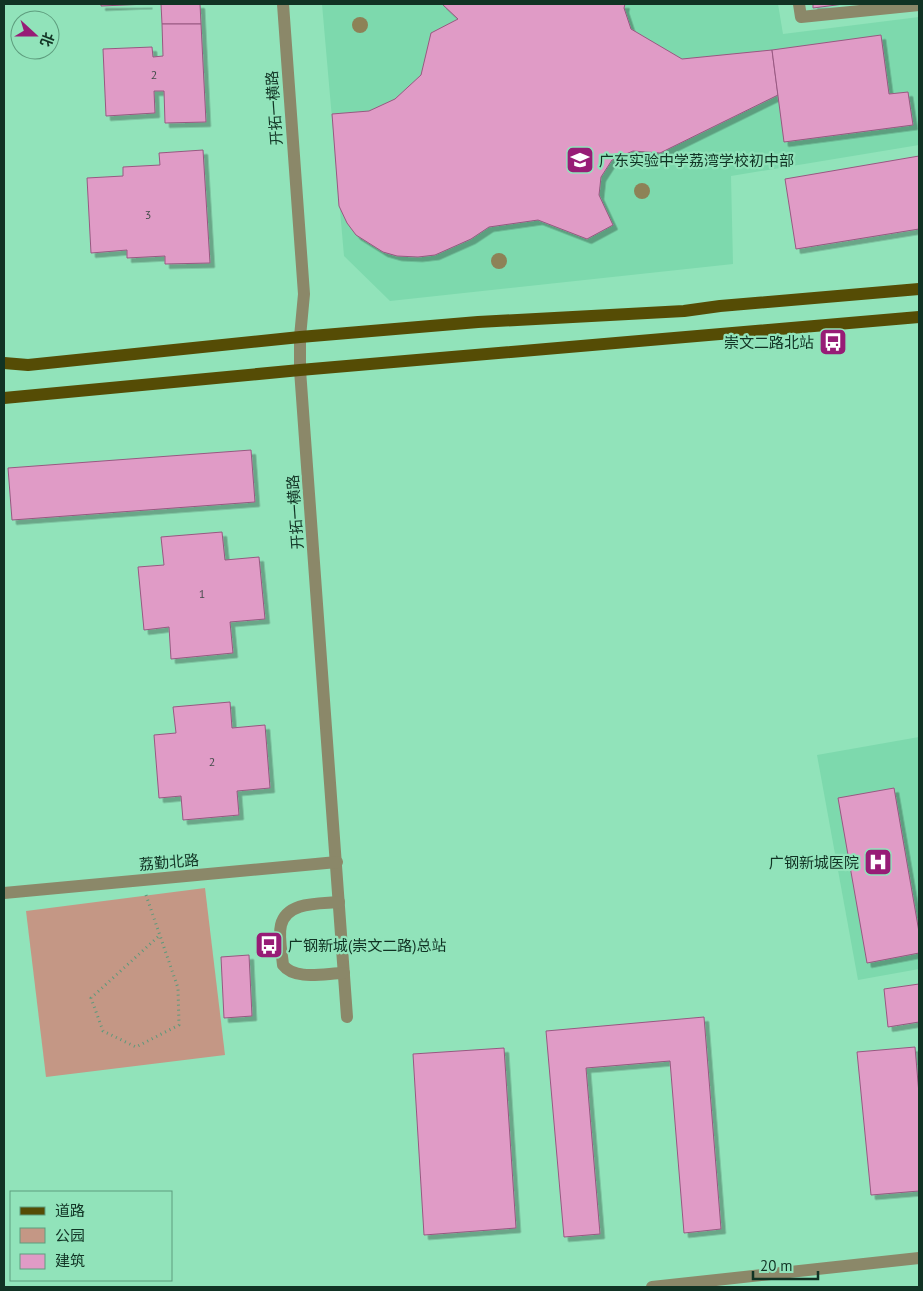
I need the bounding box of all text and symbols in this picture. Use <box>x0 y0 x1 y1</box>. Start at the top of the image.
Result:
north arrow <box>10 10 60 60</box>
text: 北 <box>36 30 58 49</box>
house number: 2 <box>151 67 157 82</box>
street label: 开拓一横路 <box>262 70 286 146</box>
school or university icon: 广东实验中学荔湾学校初中部 <box>565 145 595 175</box>
place label: 广东实验中学荔湾学校初中部 <box>599 151 794 170</box>
house number: 3 <box>145 207 151 222</box>
bus stop icon: 崇文二路北站 <box>818 327 848 357</box>
place label: 崇文二路北站 <box>724 333 814 352</box>
street label: 开拓一横路 <box>283 474 307 550</box>
house number: 1 <box>199 586 205 601</box>
house number: 2 <box>209 754 215 769</box>
hospital icon: 广钢新城医院 <box>863 847 893 877</box>
street label: 荔勤北路 <box>138 850 200 874</box>
place label: 广钢新城医院 <box>769 853 859 872</box>
bus stop icon: 广钢新城(崇文二路)总站 <box>254 930 284 960</box>
place label: 广钢新城(崇文二路)总站 <box>288 936 446 955</box>
legend <box>10 1191 172 1281</box>
text: 道路 <box>55 1201 85 1220</box>
text: 公园 <box>55 1226 85 1245</box>
scale bar <box>753 1248 818 1280</box>
text: 建筑 <box>55 1251 85 1270</box>
text: 20 m <box>760 1256 793 1275</box>

